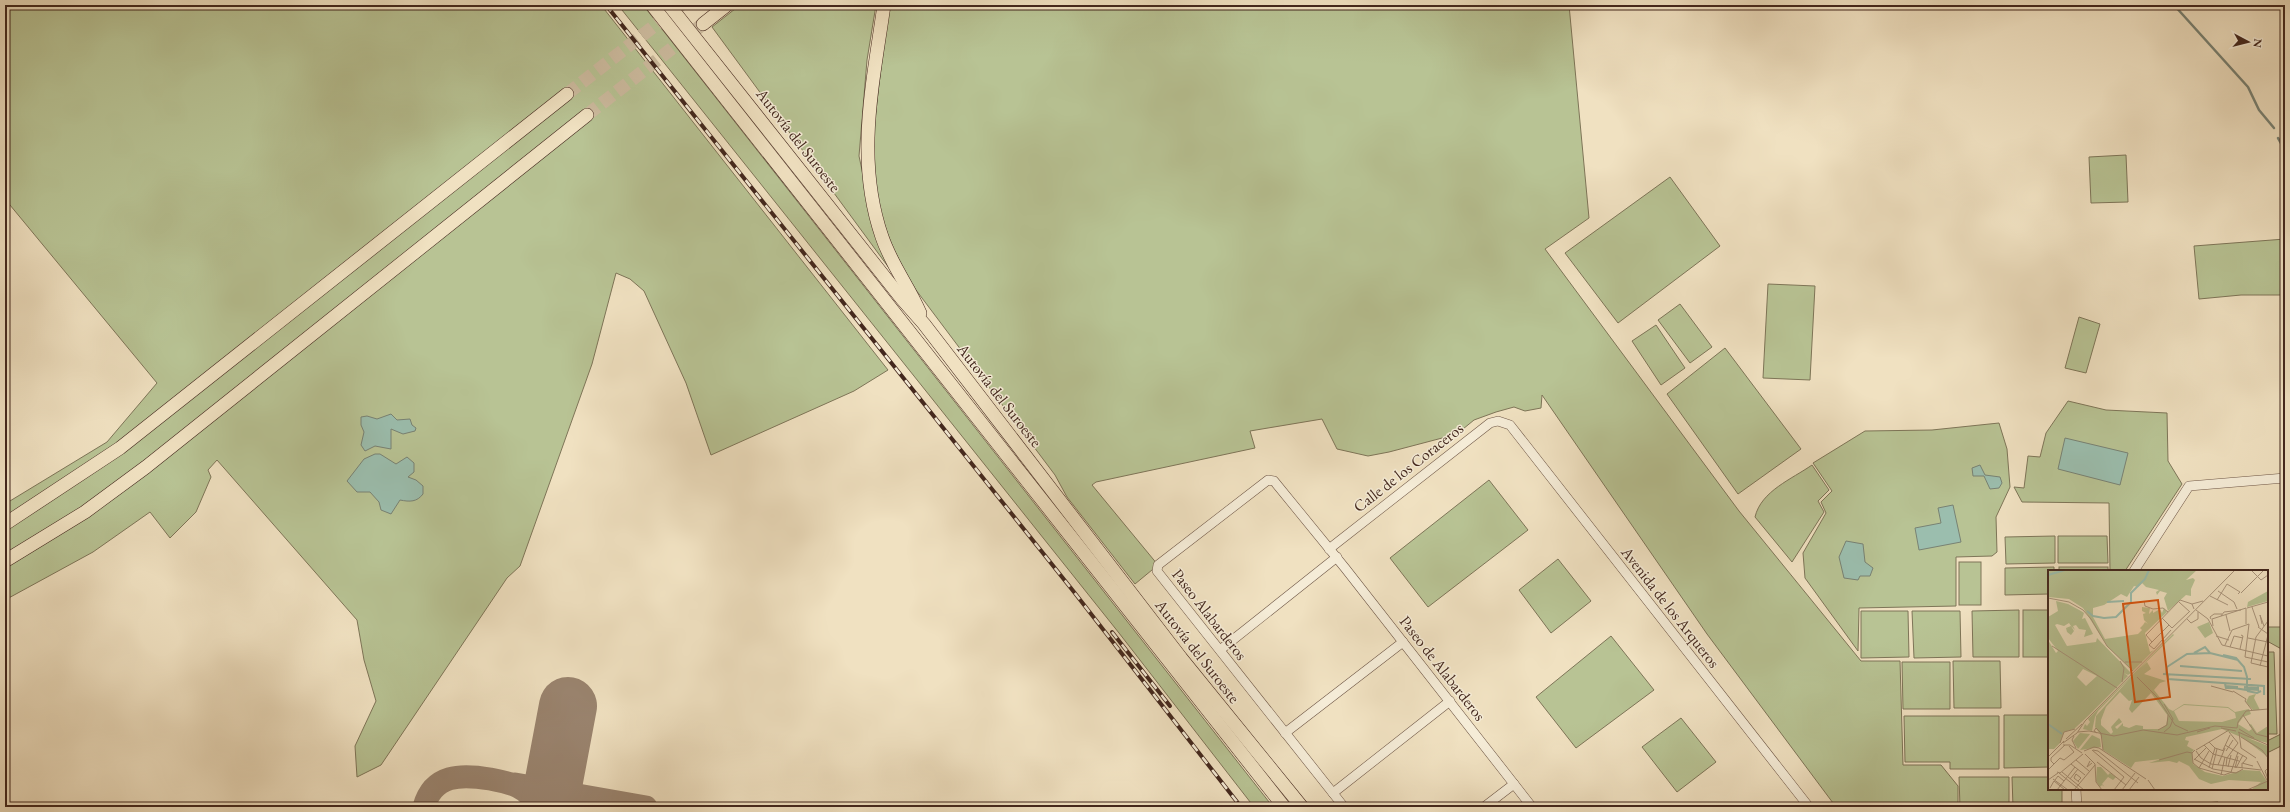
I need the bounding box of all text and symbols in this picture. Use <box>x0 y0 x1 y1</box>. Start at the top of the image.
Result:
north arrow <box>2228 22 2268 62</box>
text: N <box>2250 38 2265 49</box>
street label: Autovía del Suroeste <box>751 83 846 196</box>
street label: Autovía del Suroeste <box>952 338 1047 451</box>
street label: Calle de los Coraceros <box>1349 418 1468 517</box>
street label: Avenida de los Arqueros <box>1616 542 1725 672</box>
street label: Paseo Alabarderos <box>1167 564 1252 664</box>
inset map <box>2048 570 2268 790</box>
street label: Autovía del Suroeste <box>1150 594 1245 707</box>
street label: Paseo de Alabarderos <box>1395 611 1490 725</box>

